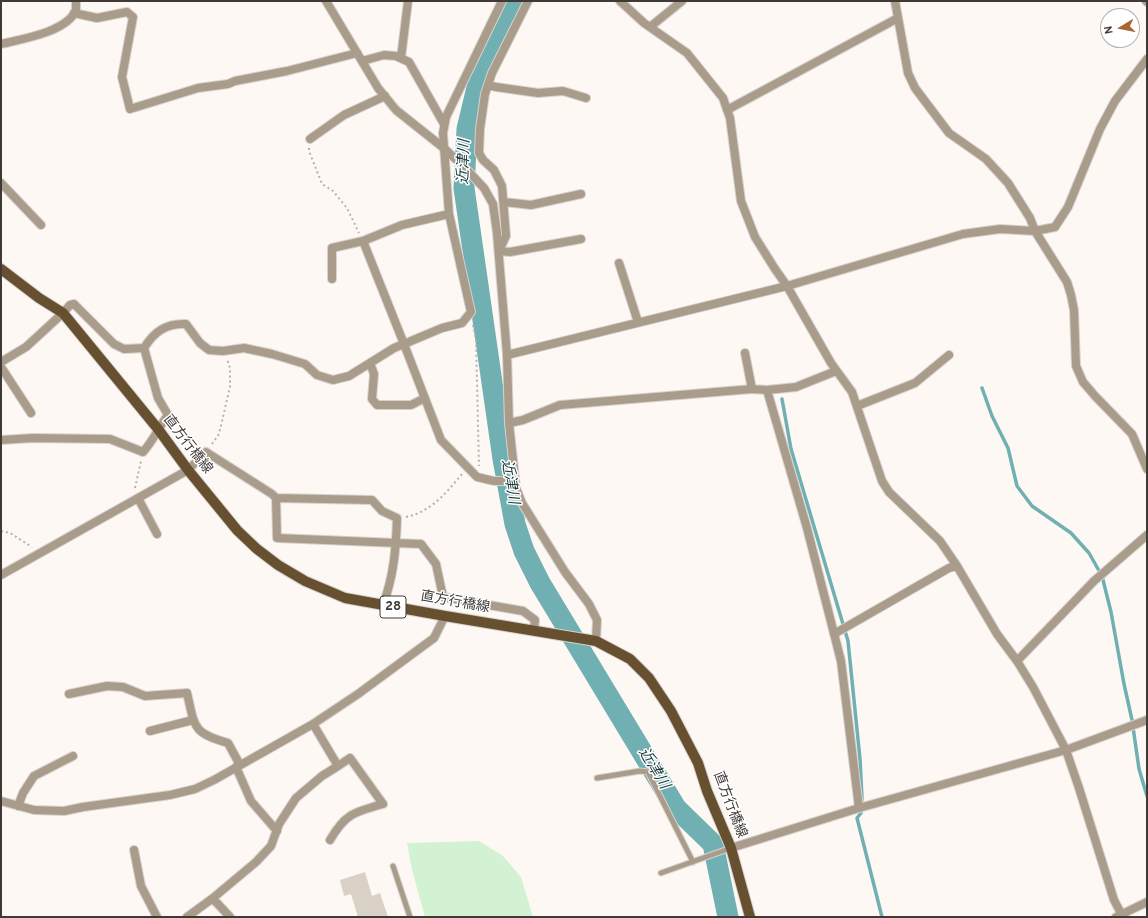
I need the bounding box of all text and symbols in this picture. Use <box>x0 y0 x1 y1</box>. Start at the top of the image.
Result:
north arrow <box>1100 8 1140 48</box>
text: N <box>1102 25 1117 35</box>
water label: 近津川 <box>455 139 475 185</box>
street label: 直方行橋線 <box>159 412 215 478</box>
water label: 近津川 <box>497 458 521 506</box>
street label: 直方行橋線 <box>419 589 491 617</box>
road number: 28 <box>380 596 406 618</box>
water label: 近津川 <box>634 745 672 793</box>
street label: 直方行橋線 <box>709 769 749 841</box>

